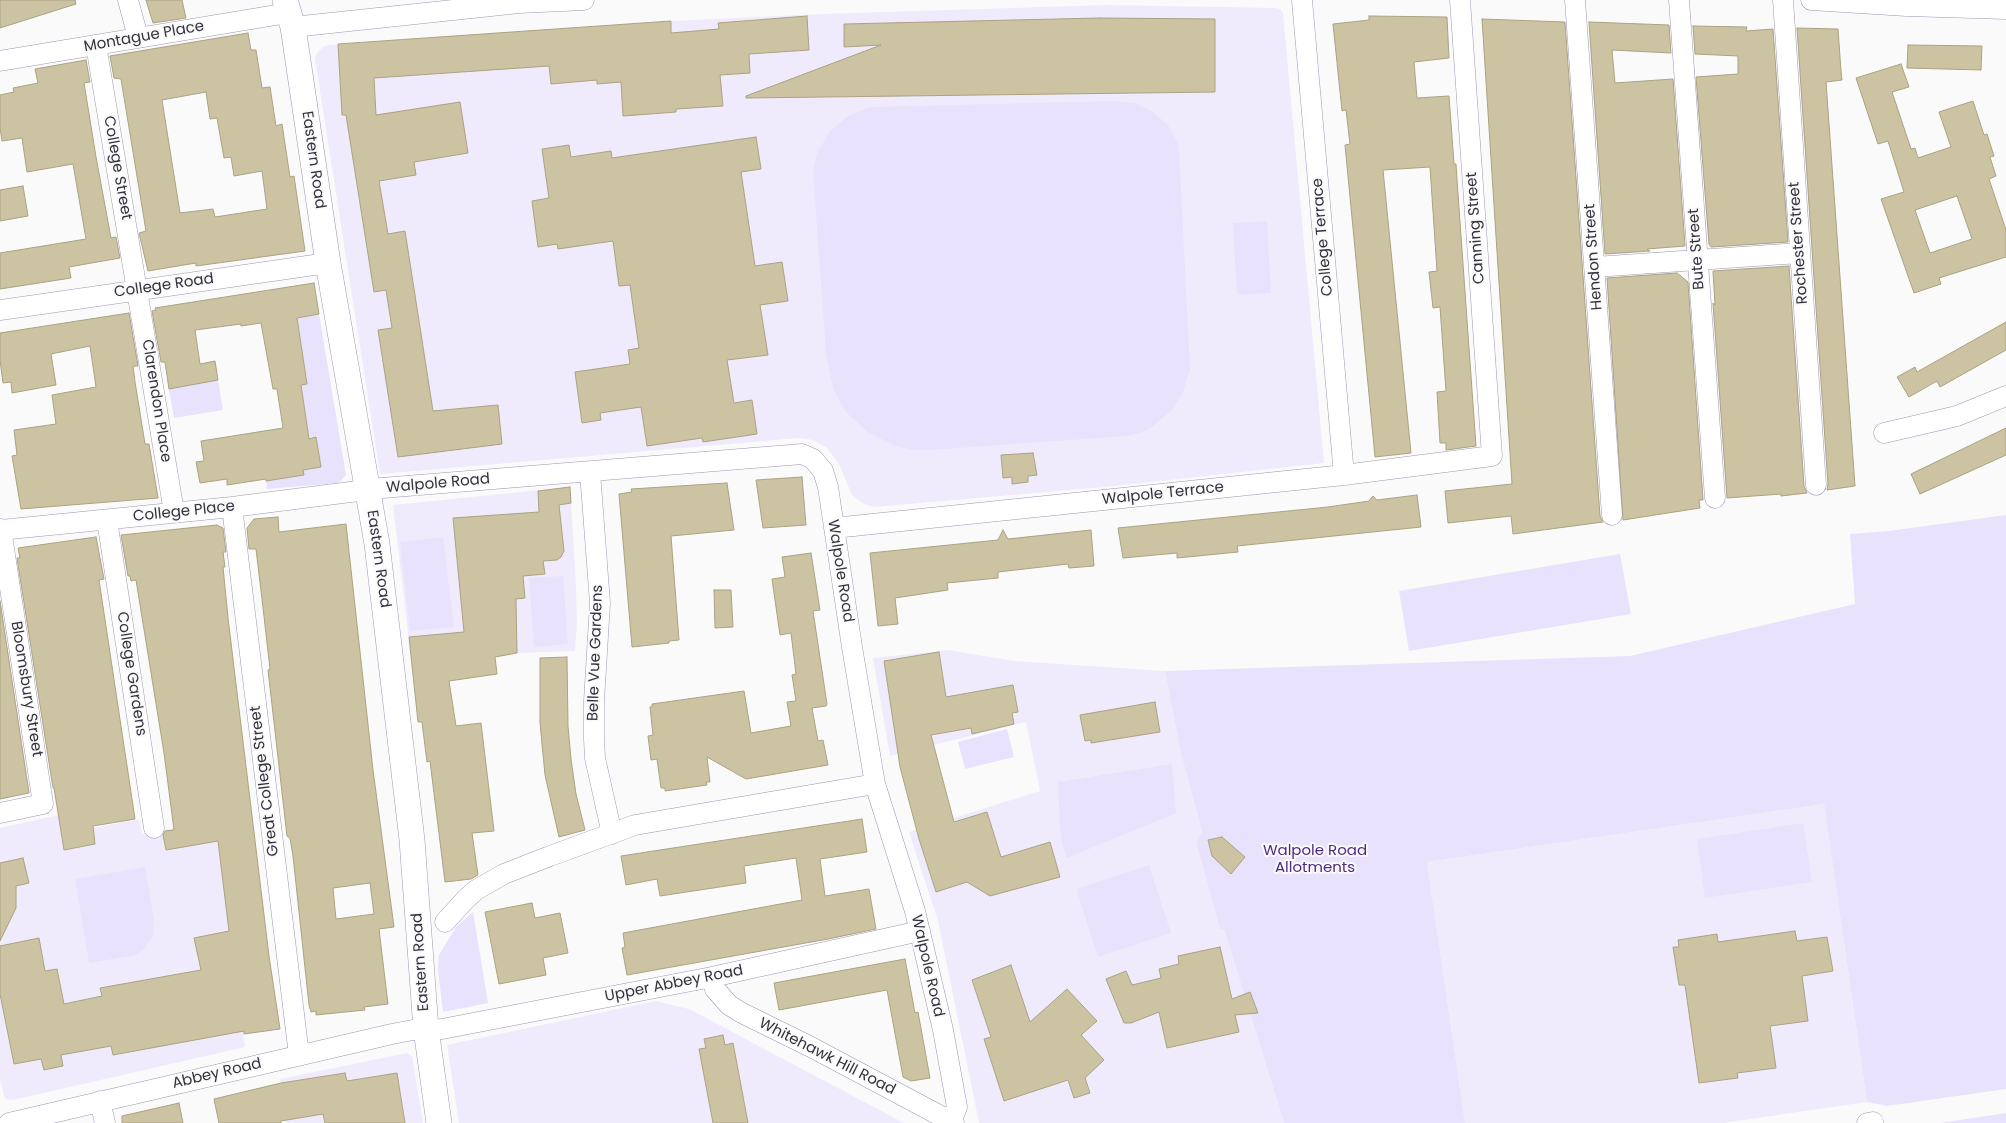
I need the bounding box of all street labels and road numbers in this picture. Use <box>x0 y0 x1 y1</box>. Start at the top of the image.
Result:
street label: Montague Place <box>83 18 205 56</box>
street label: Eastern Road <box>297 110 329 210</box>
street label: College Street <box>99 115 135 221</box>
street label: Canning Street <box>1463 171 1489 285</box>
street label: College Terrace <box>1309 177 1337 297</box>
street label: Rochester Street <box>1786 181 1812 305</box>
street label: Hendon Street <box>1581 203 1607 311</box>
street label: Bute Street <box>1685 208 1709 290</box>
street label: College Road <box>113 270 215 302</box>
street label: Clarendon Place <box>137 338 175 464</box>
street label: Walpole Road <box>385 470 491 498</box>
street label: Walpole Terrace <box>1101 479 1225 509</box>
street label: College Place <box>132 498 236 526</box>
street label: Eastern Road <box>362 509 394 609</box>
street label: Walpole Road <box>823 518 857 624</box>
street label: Belle Vue Gardens <box>585 584 607 722</box>
street label: College Gardens <box>112 611 150 737</box>
street label: Bloomsbury Street <box>6 620 46 758</box>
street label: Great College Street <box>247 705 283 857</box>
street label: Eastern Road <box>409 912 433 1012</box>
street label: Walpole Road <box>907 913 947 1019</box>
street label: Upper Abbey Road <box>603 962 745 1006</box>
street label: Whitehawk Hill Road <box>756 1015 898 1099</box>
street label: Abbey Road <box>171 1055 263 1093</box>

